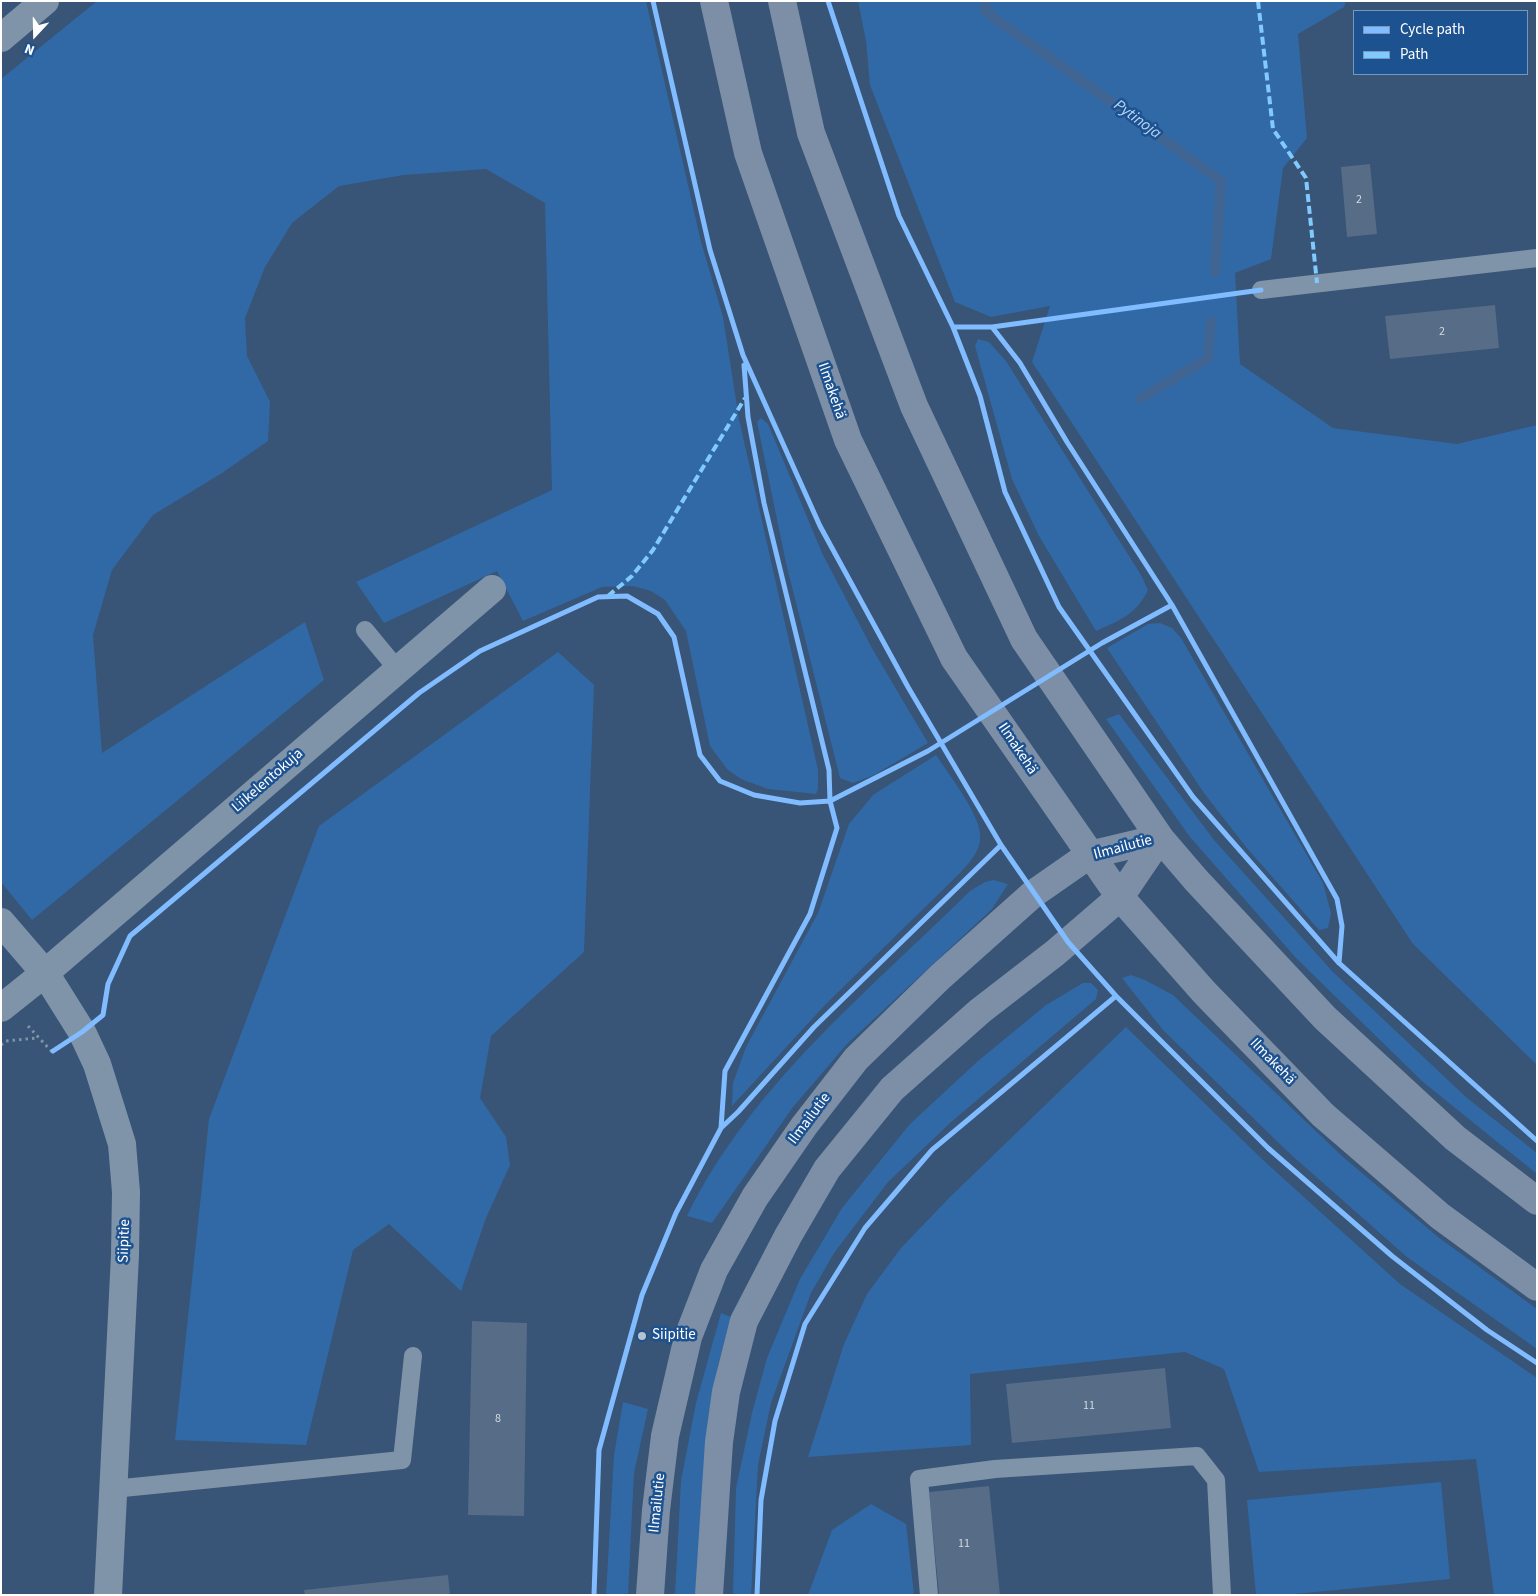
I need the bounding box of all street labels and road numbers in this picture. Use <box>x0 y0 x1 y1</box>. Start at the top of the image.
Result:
street label: Ilmakehä <box>813 361 849 421</box>
street label: Ilmakehä <box>993 720 1041 778</box>
street label: Liikelentokuja <box>229 745 307 817</box>
street label: Ilmailutie <box>1092 832 1154 864</box>
street label: Ilmakehä <box>1245 1035 1299 1089</box>
street label: Ilmailutie <box>785 1090 835 1148</box>
street label: Siipitie <box>115 1219 135 1263</box>
street label: Ilmailutie <box>646 1472 670 1534</box>

